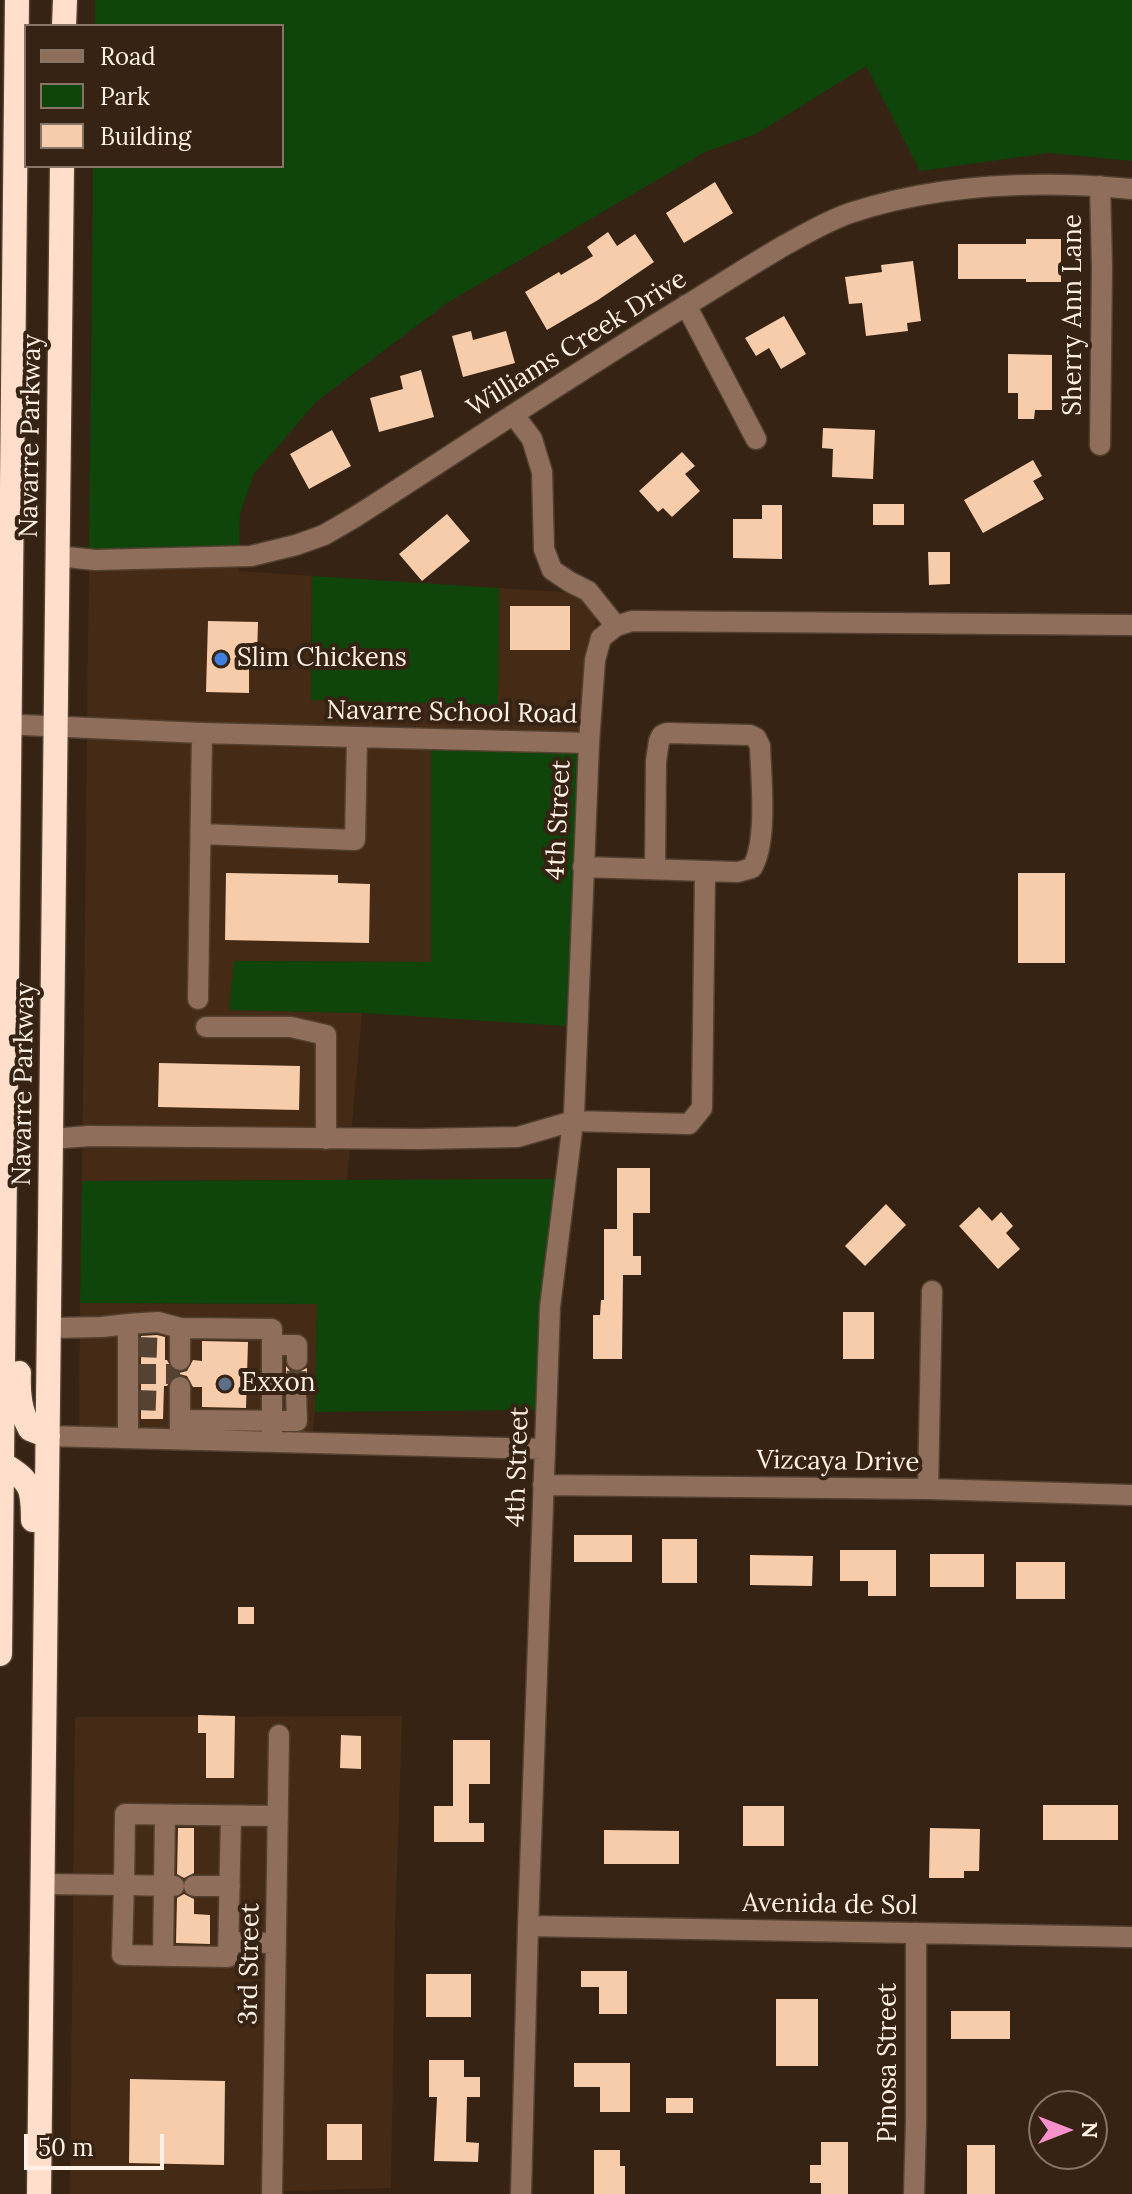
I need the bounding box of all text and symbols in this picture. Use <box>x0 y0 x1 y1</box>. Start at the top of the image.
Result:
legend <box>24 24 284 168</box>
text: Road <box>100 41 156 72</box>
text: Park <box>100 81 150 112</box>
text: Building <box>100 121 191 152</box>
street label: Sherry Ann Lane <box>1058 214 1090 416</box>
street label: Williams Creek Drive <box>462 264 692 424</box>
street label: Navarre Parkway <box>14 334 48 538</box>
place label: Slim Chickens <box>237 643 407 675</box>
marker: Slim Chickens <box>212 650 230 668</box>
street label: Navarre School Road <box>326 695 578 731</box>
street label: 4th Street <box>540 759 578 881</box>
street label: Navarre Parkway <box>7 982 41 1186</box>
place label: Exxon <box>241 1368 316 1400</box>
marker: Exxon <box>216 1375 234 1393</box>
street label: 4th Street <box>500 1406 536 1528</box>
street label: Vizcaya Drive <box>756 1445 920 1479</box>
street label: Avenida de Sol <box>742 1888 918 1922</box>
street label: 3rd Street <box>233 1903 267 2025</box>
street label: Pinosa Street <box>873 1983 905 2143</box>
north arrow <box>1028 2090 1108 2170</box>
scale bar <box>28 2118 168 2168</box>
text: N <box>1076 2121 1104 2139</box>
text: 50 m <box>38 2132 94 2163</box>

